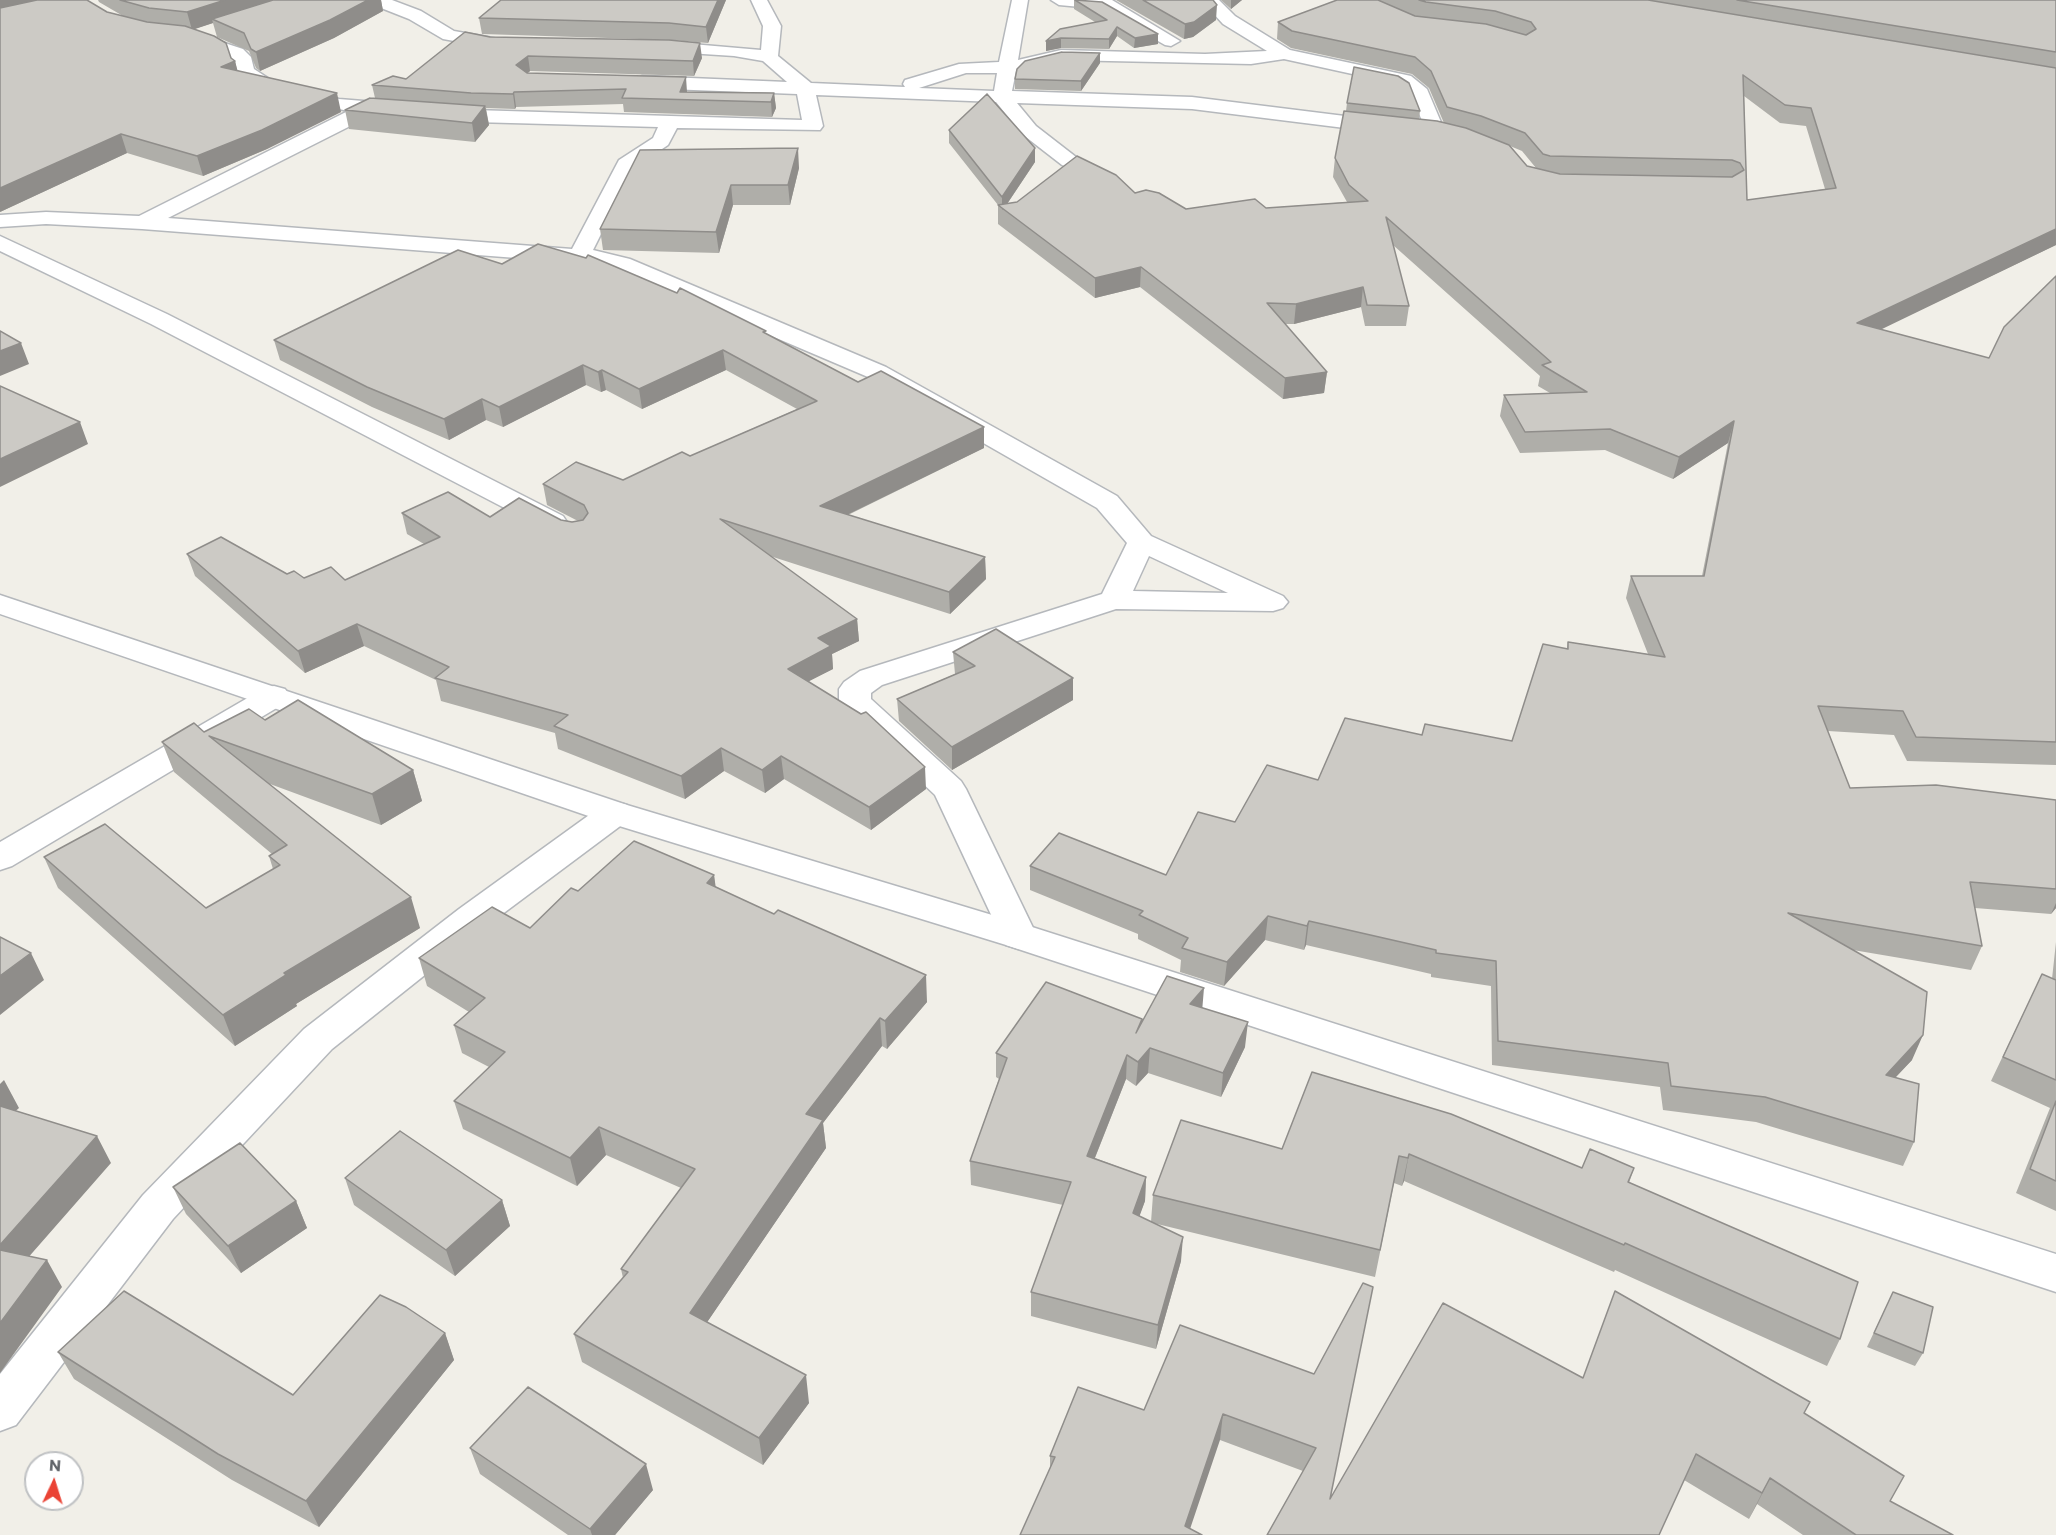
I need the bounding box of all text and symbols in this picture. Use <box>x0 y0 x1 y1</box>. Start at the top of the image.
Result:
north arrow <box>24 1451 84 1511</box>
text: N <box>49 1455 62 1474</box>

